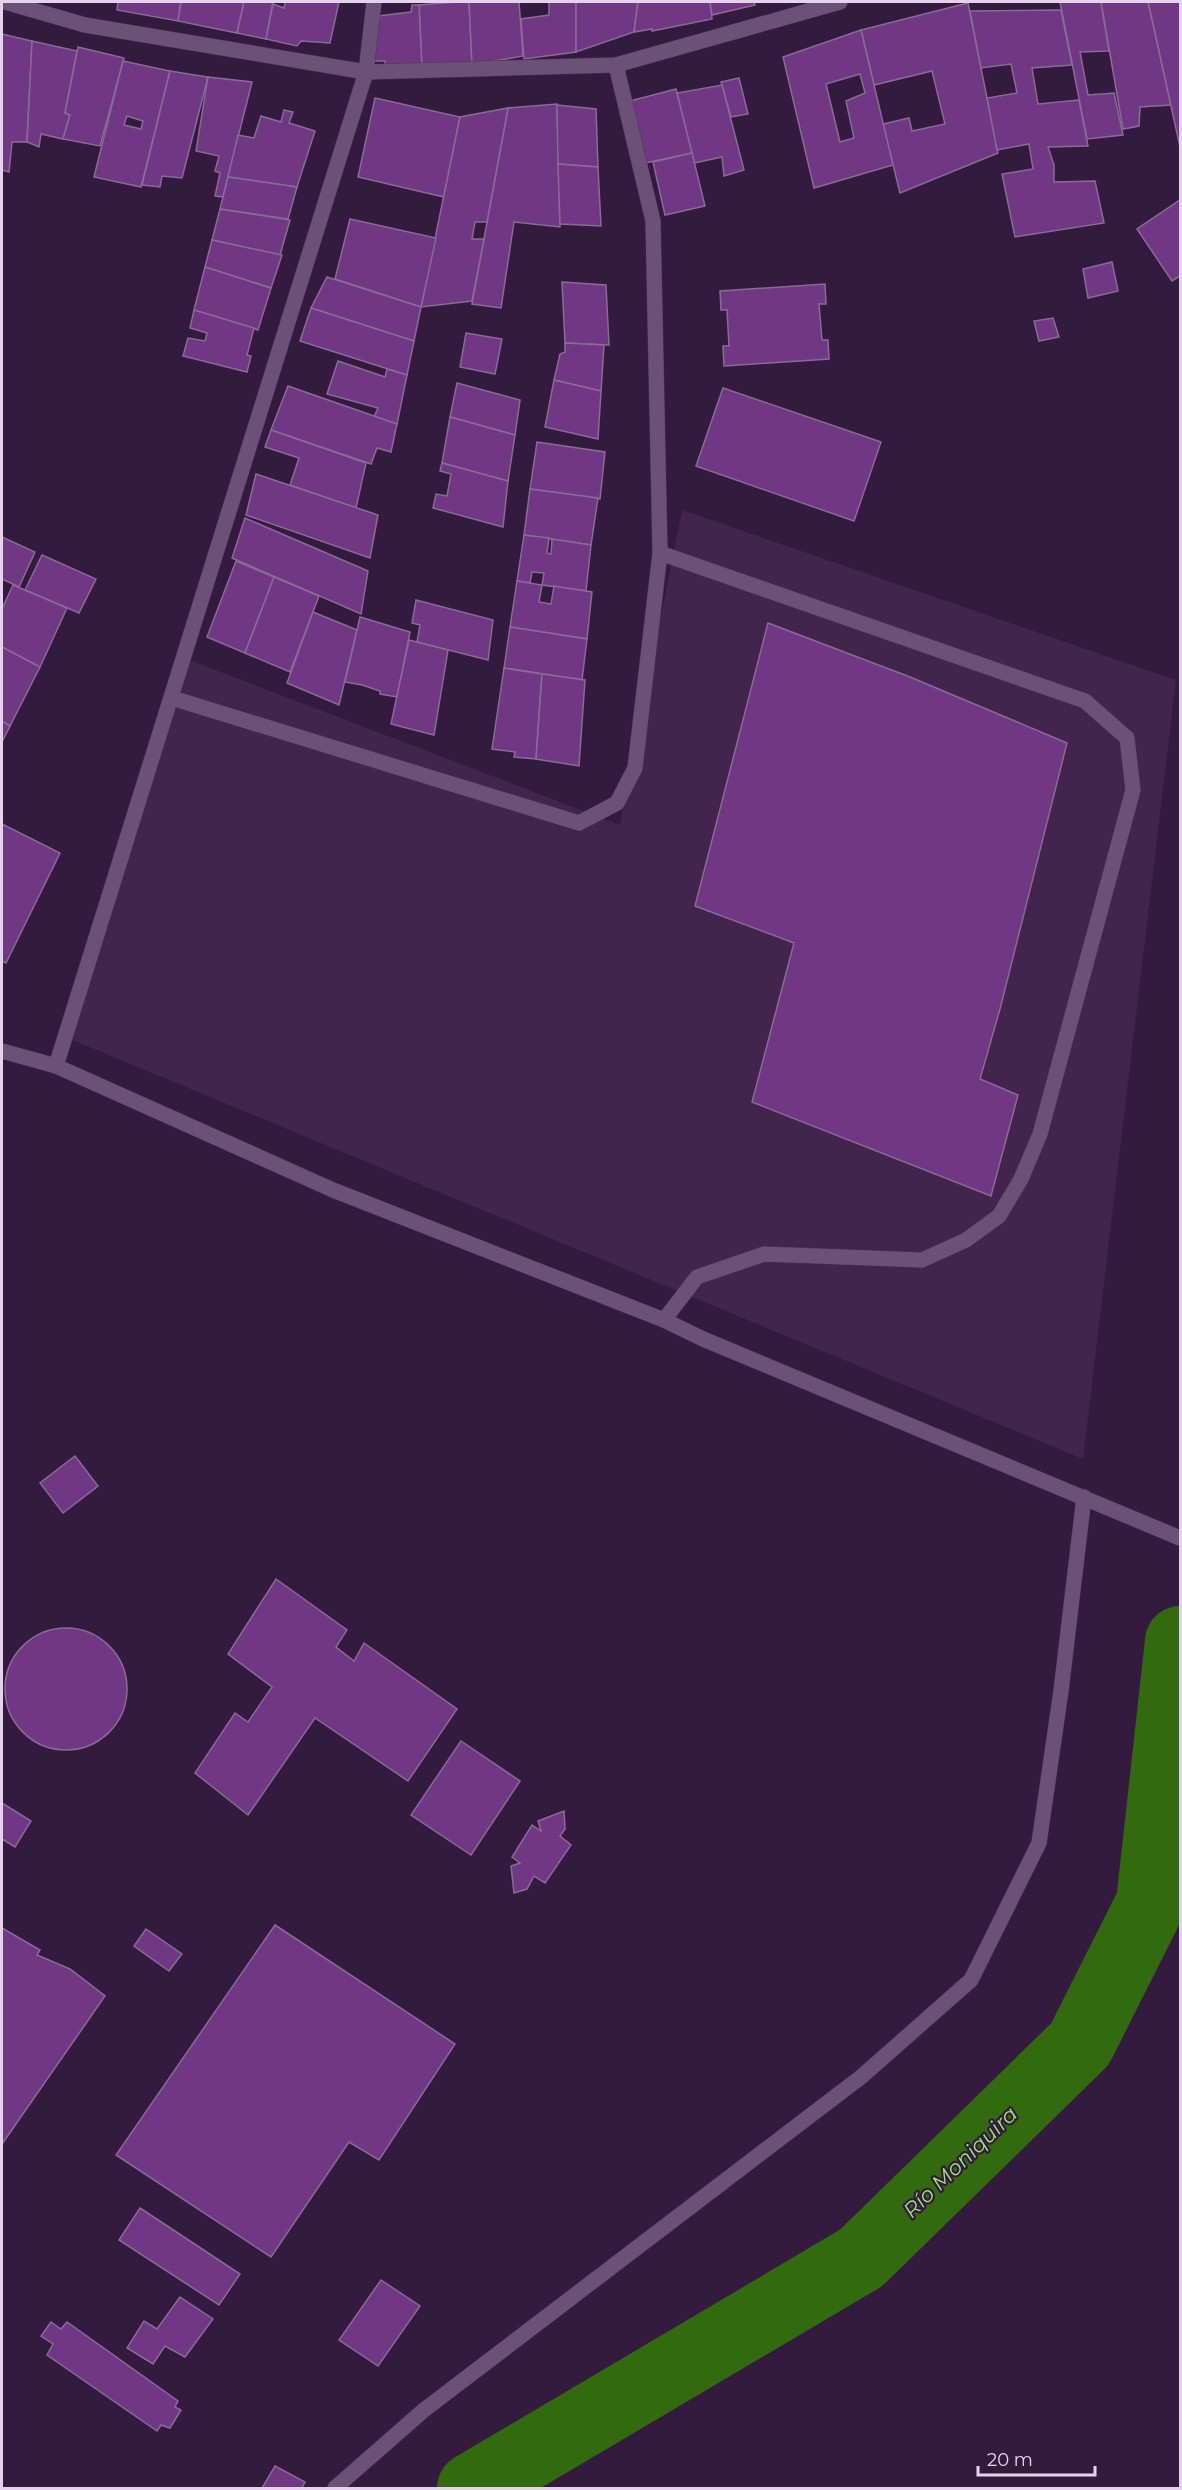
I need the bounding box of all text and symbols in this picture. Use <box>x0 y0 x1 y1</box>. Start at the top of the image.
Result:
water label: Río Moniquira <box>898 2101 1022 2223</box>
scale bar <box>978 2439 1095 2477</box>
text: 20 m <box>987 2449 1033 2471</box>

